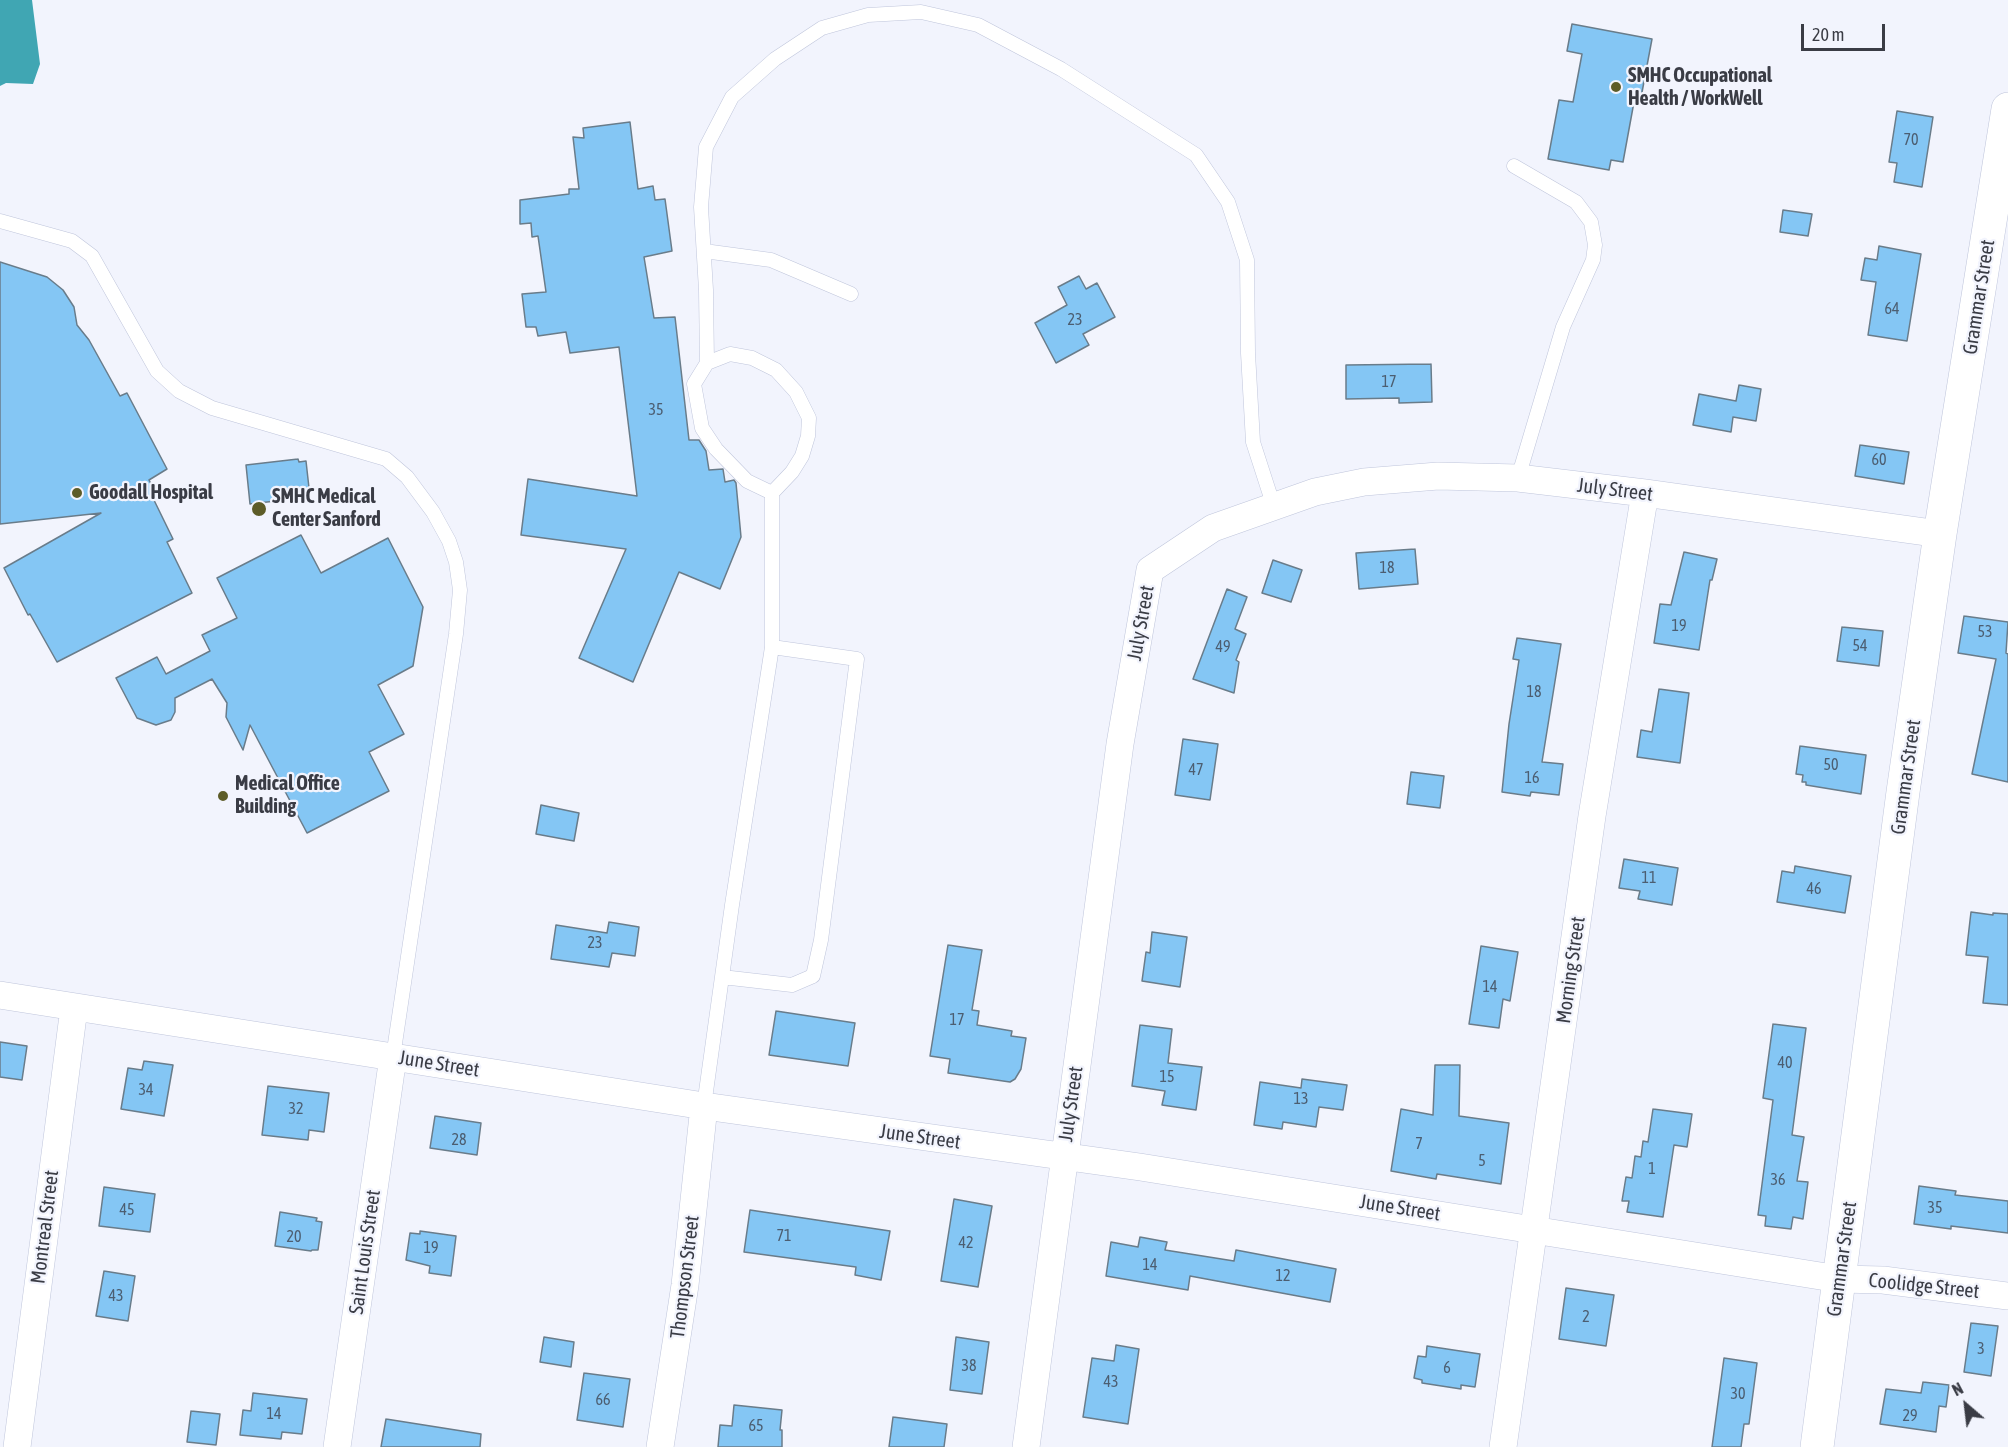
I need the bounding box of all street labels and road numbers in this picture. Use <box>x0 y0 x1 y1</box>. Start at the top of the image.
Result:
street label: Grammar Street <box>1958 238 2000 356</box>
street label: July Street <box>1576 473 1654 507</box>
street label: July Street <box>1123 583 1159 663</box>
street label: Grammar Street <box>1886 718 1926 836</box>
street label: Morning Street <box>1552 915 1590 1025</box>
street label: June Street <box>397 1046 481 1082</box>
street label: July Street <box>1054 1065 1088 1143</box>
street label: June Street <box>878 1119 962 1155</box>
street label: Montreal Street <box>26 1169 64 1285</box>
street label: Saint Louis Street <box>344 1188 386 1316</box>
street label: June Street <box>1358 1190 1442 1226</box>
street label: Grammar Street <box>1822 1200 1862 1318</box>
street label: Thompson Street <box>666 1214 704 1340</box>
street label: Coolidge Street <box>1868 1268 1980 1304</box>

